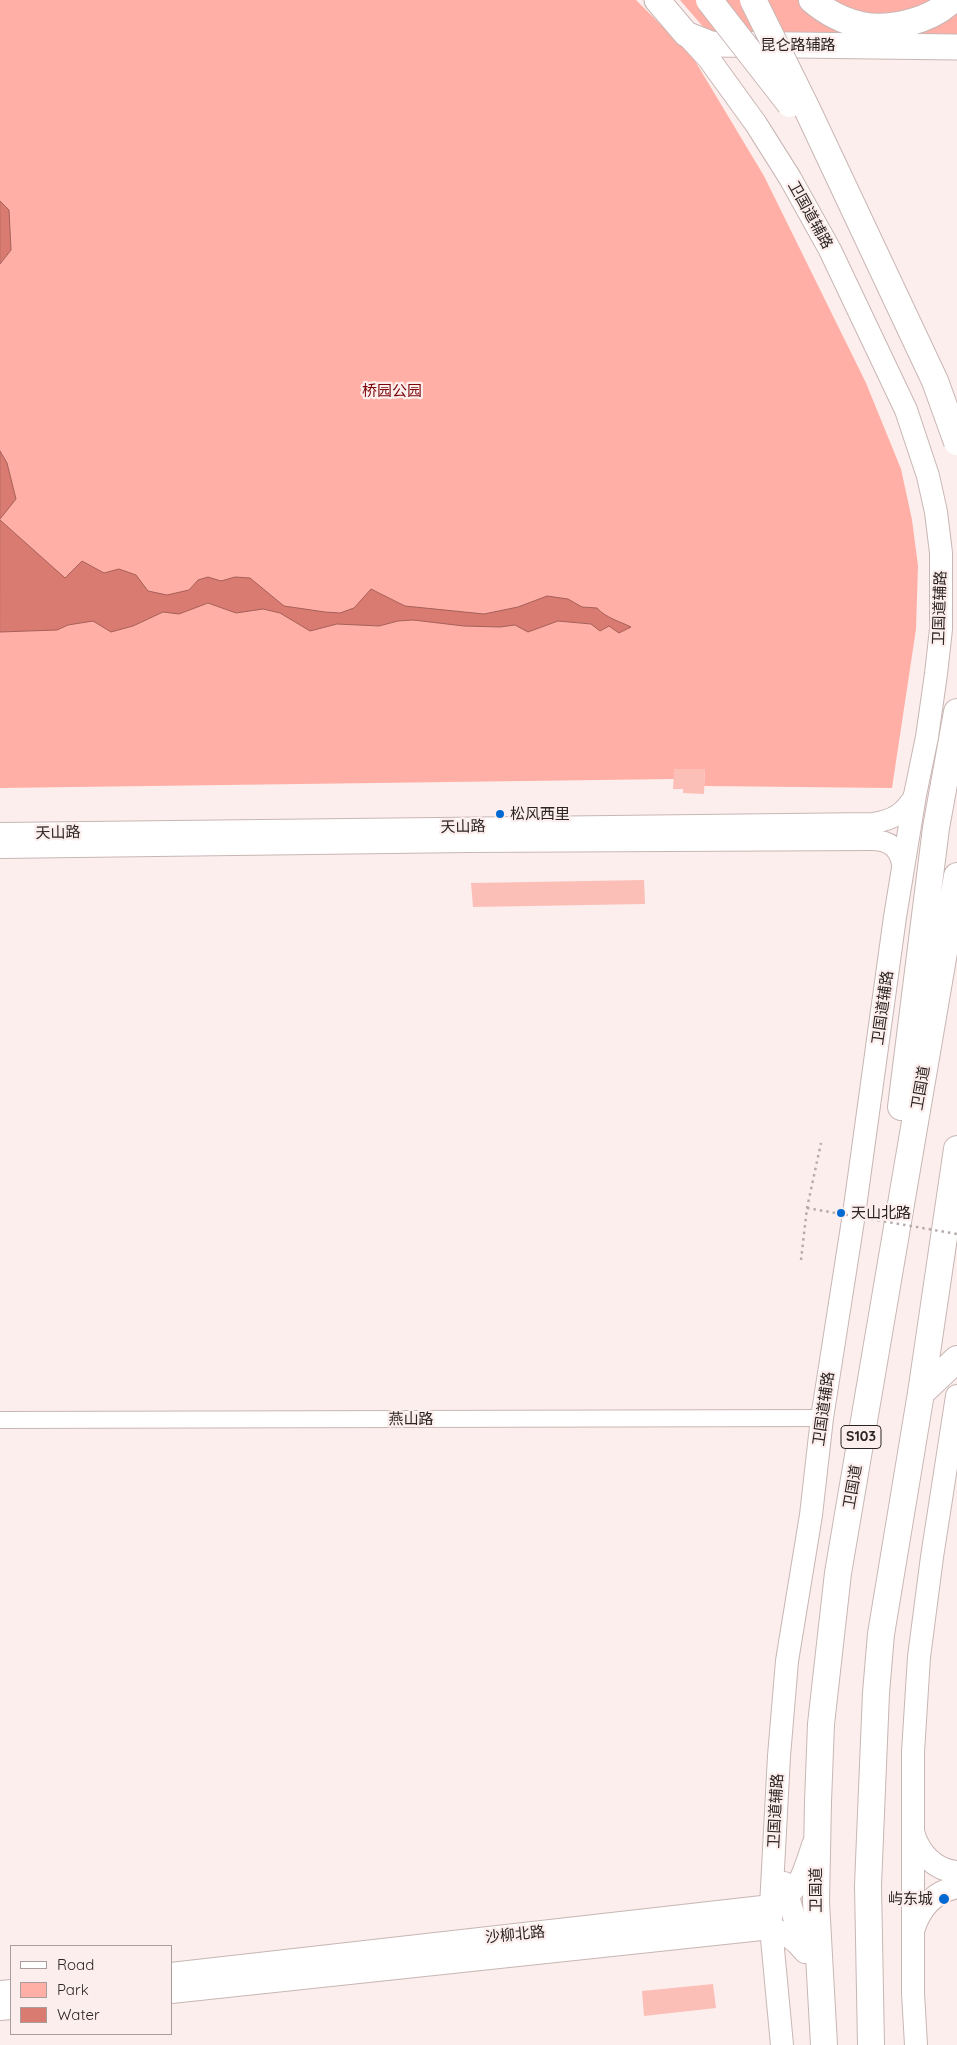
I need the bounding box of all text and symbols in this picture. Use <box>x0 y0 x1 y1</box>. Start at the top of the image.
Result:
street label: 昆仑路辅路 <box>761 36 835 54</box>
street label: 卫国道辅路 <box>784 178 836 252</box>
park label: 桥园公园 <box>362 382 422 400</box>
street label: 卫国道辅路 <box>930 570 950 646</box>
place label: 松风西里 <box>510 805 570 823</box>
marker: 松风西里 <box>494 808 506 820</box>
street label: 天山路 <box>440 818 486 836</box>
street label: 天山路 <box>35 824 81 842</box>
street label: 卫国道辅路 <box>869 970 897 1046</box>
street label: 卫国道 <box>908 1064 934 1112</box>
place label: 天山北路 <box>851 1204 911 1222</box>
marker: 天山北路 <box>835 1207 847 1219</box>
street label: 卫国道辅路 <box>810 1371 838 1447</box>
street label: 燕山路 <box>389 1410 433 1428</box>
road number: S103 <box>841 1425 881 1448</box>
street label: 卫国道 <box>840 1463 866 1511</box>
street label: 卫国道辅路 <box>765 1773 787 1849</box>
street label: 卫国道 <box>807 1868 825 1912</box>
place label: 屿东城 <box>888 1890 933 1908</box>
marker: 屿东城 <box>937 1892 951 1906</box>
street label: 沙柳北路 <box>484 1923 546 1947</box>
legend <box>10 1945 172 2035</box>
text: Road <box>57 1955 94 1974</box>
text: Park <box>57 1980 89 1999</box>
text: Water <box>57 2005 100 2024</box>

